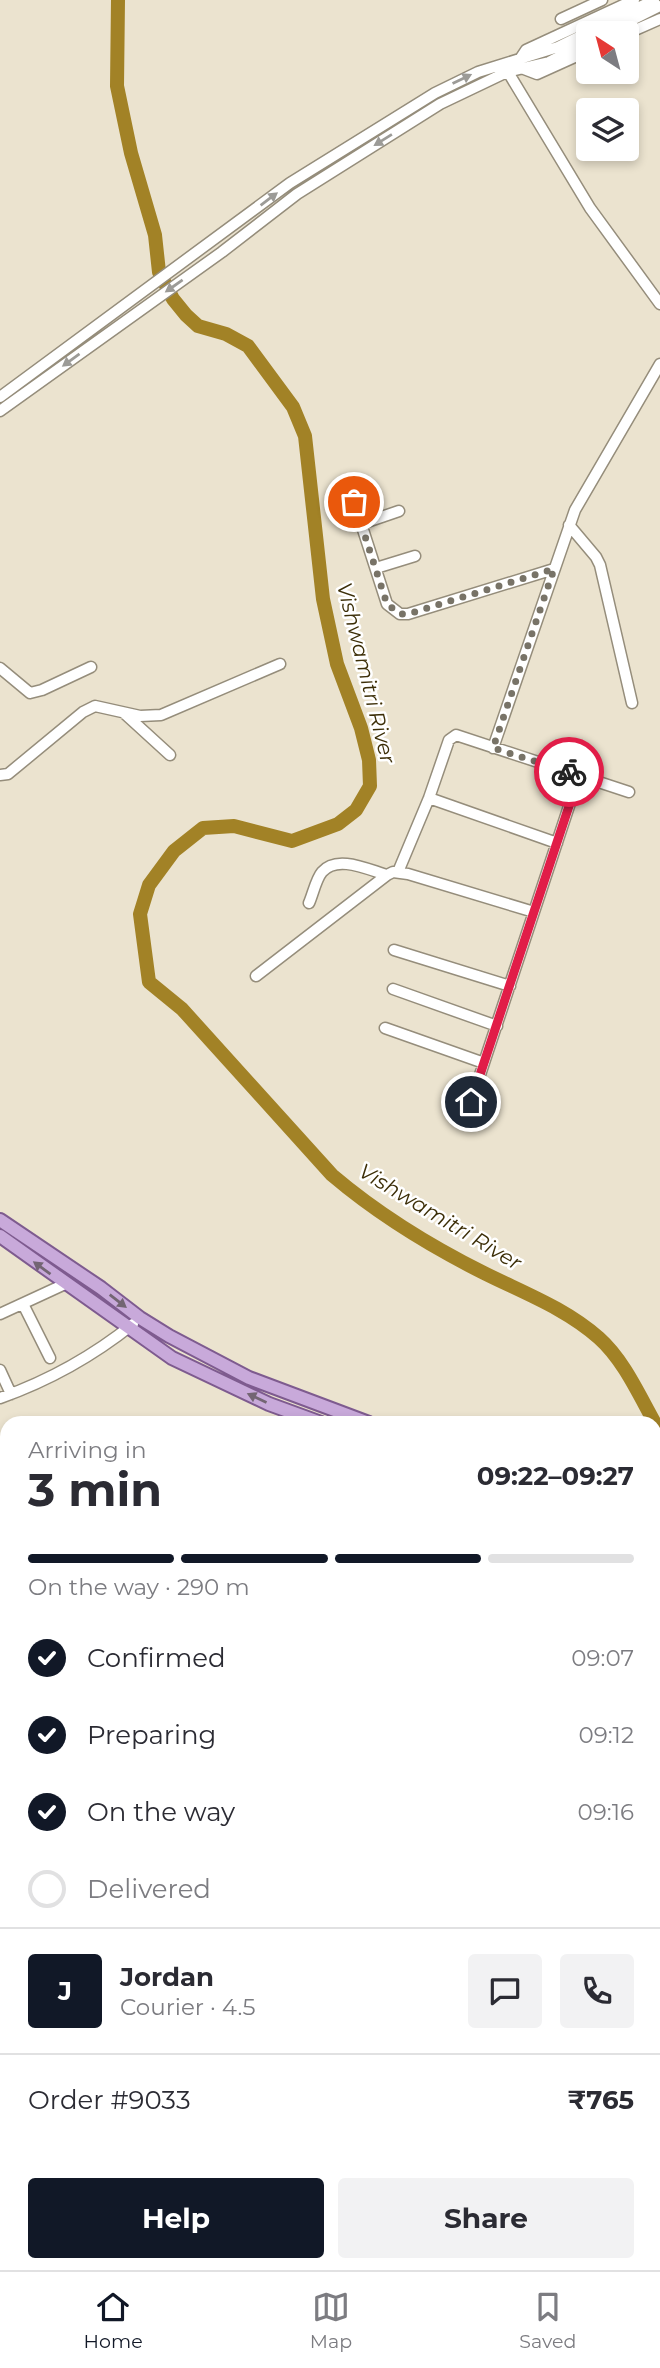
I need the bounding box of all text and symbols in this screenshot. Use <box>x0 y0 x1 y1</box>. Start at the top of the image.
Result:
north arrow <box>576 21 639 84</box>
map controls <box>576 21 639 161</box>
one-way arrow <box>452 74 472 85</box>
button: layers <box>576 98 639 161</box>
one-way arrow <box>374 133 393 146</box>
one-way arrow <box>260 192 278 206</box>
one-way arrow <box>165 279 183 293</box>
one-way arrow <box>61 353 80 367</box>
pin <box>324 472 384 532</box>
icon: bag <box>335 483 373 521</box>
water label: Vishwamitri River <box>332 580 401 766</box>
courier <box>534 737 604 807</box>
icon: bike <box>550 753 588 791</box>
pin <box>441 1072 501 1132</box>
icon: home <box>452 1083 490 1121</box>
water label: Vishwamitri River <box>354 1158 527 1275</box>
one-way arrow <box>33 1261 51 1275</box>
one-way arrow <box>110 1293 127 1308</box>
one-way arrow <box>247 1392 267 1404</box>
text: Arriving in <box>28 1436 147 1464</box>
text: 09:22–09:27 <box>477 1460 634 1492</box>
text: 3 min <box>28 1461 162 1518</box>
text: On the way · 290 m <box>28 1573 250 1601</box>
icon: check <box>28 1639 66 1677</box>
text: Confirmed <box>87 1642 226 1674</box>
text: 09:07 <box>571 1644 634 1672</box>
icon: check <box>28 1716 66 1754</box>
text: Preparing <box>87 1719 216 1751</box>
text: 09:12 <box>579 1721 634 1749</box>
icon: check <box>28 1793 66 1831</box>
text: On the way <box>87 1796 235 1828</box>
text: 09:16 <box>578 1798 634 1826</box>
text: Delivered <box>87 1873 211 1905</box>
button: chat <box>468 1954 542 2028</box>
button: phone <box>560 1954 634 2028</box>
text: Jordan <box>120 1961 214 1993</box>
text: J <box>58 1975 72 2007</box>
text: Courier · 4.5 <box>120 1993 255 2021</box>
text: Order #9033 <box>28 2084 191 2116</box>
text: ₹765 <box>567 2084 634 2116</box>
button: Help <box>28 2178 324 2258</box>
button: Share <box>338 2178 634 2258</box>
tab: Home <box>84 2288 143 2353</box>
tab: Map <box>310 2288 352 2353</box>
tab: Saved <box>519 2288 576 2353</box>

